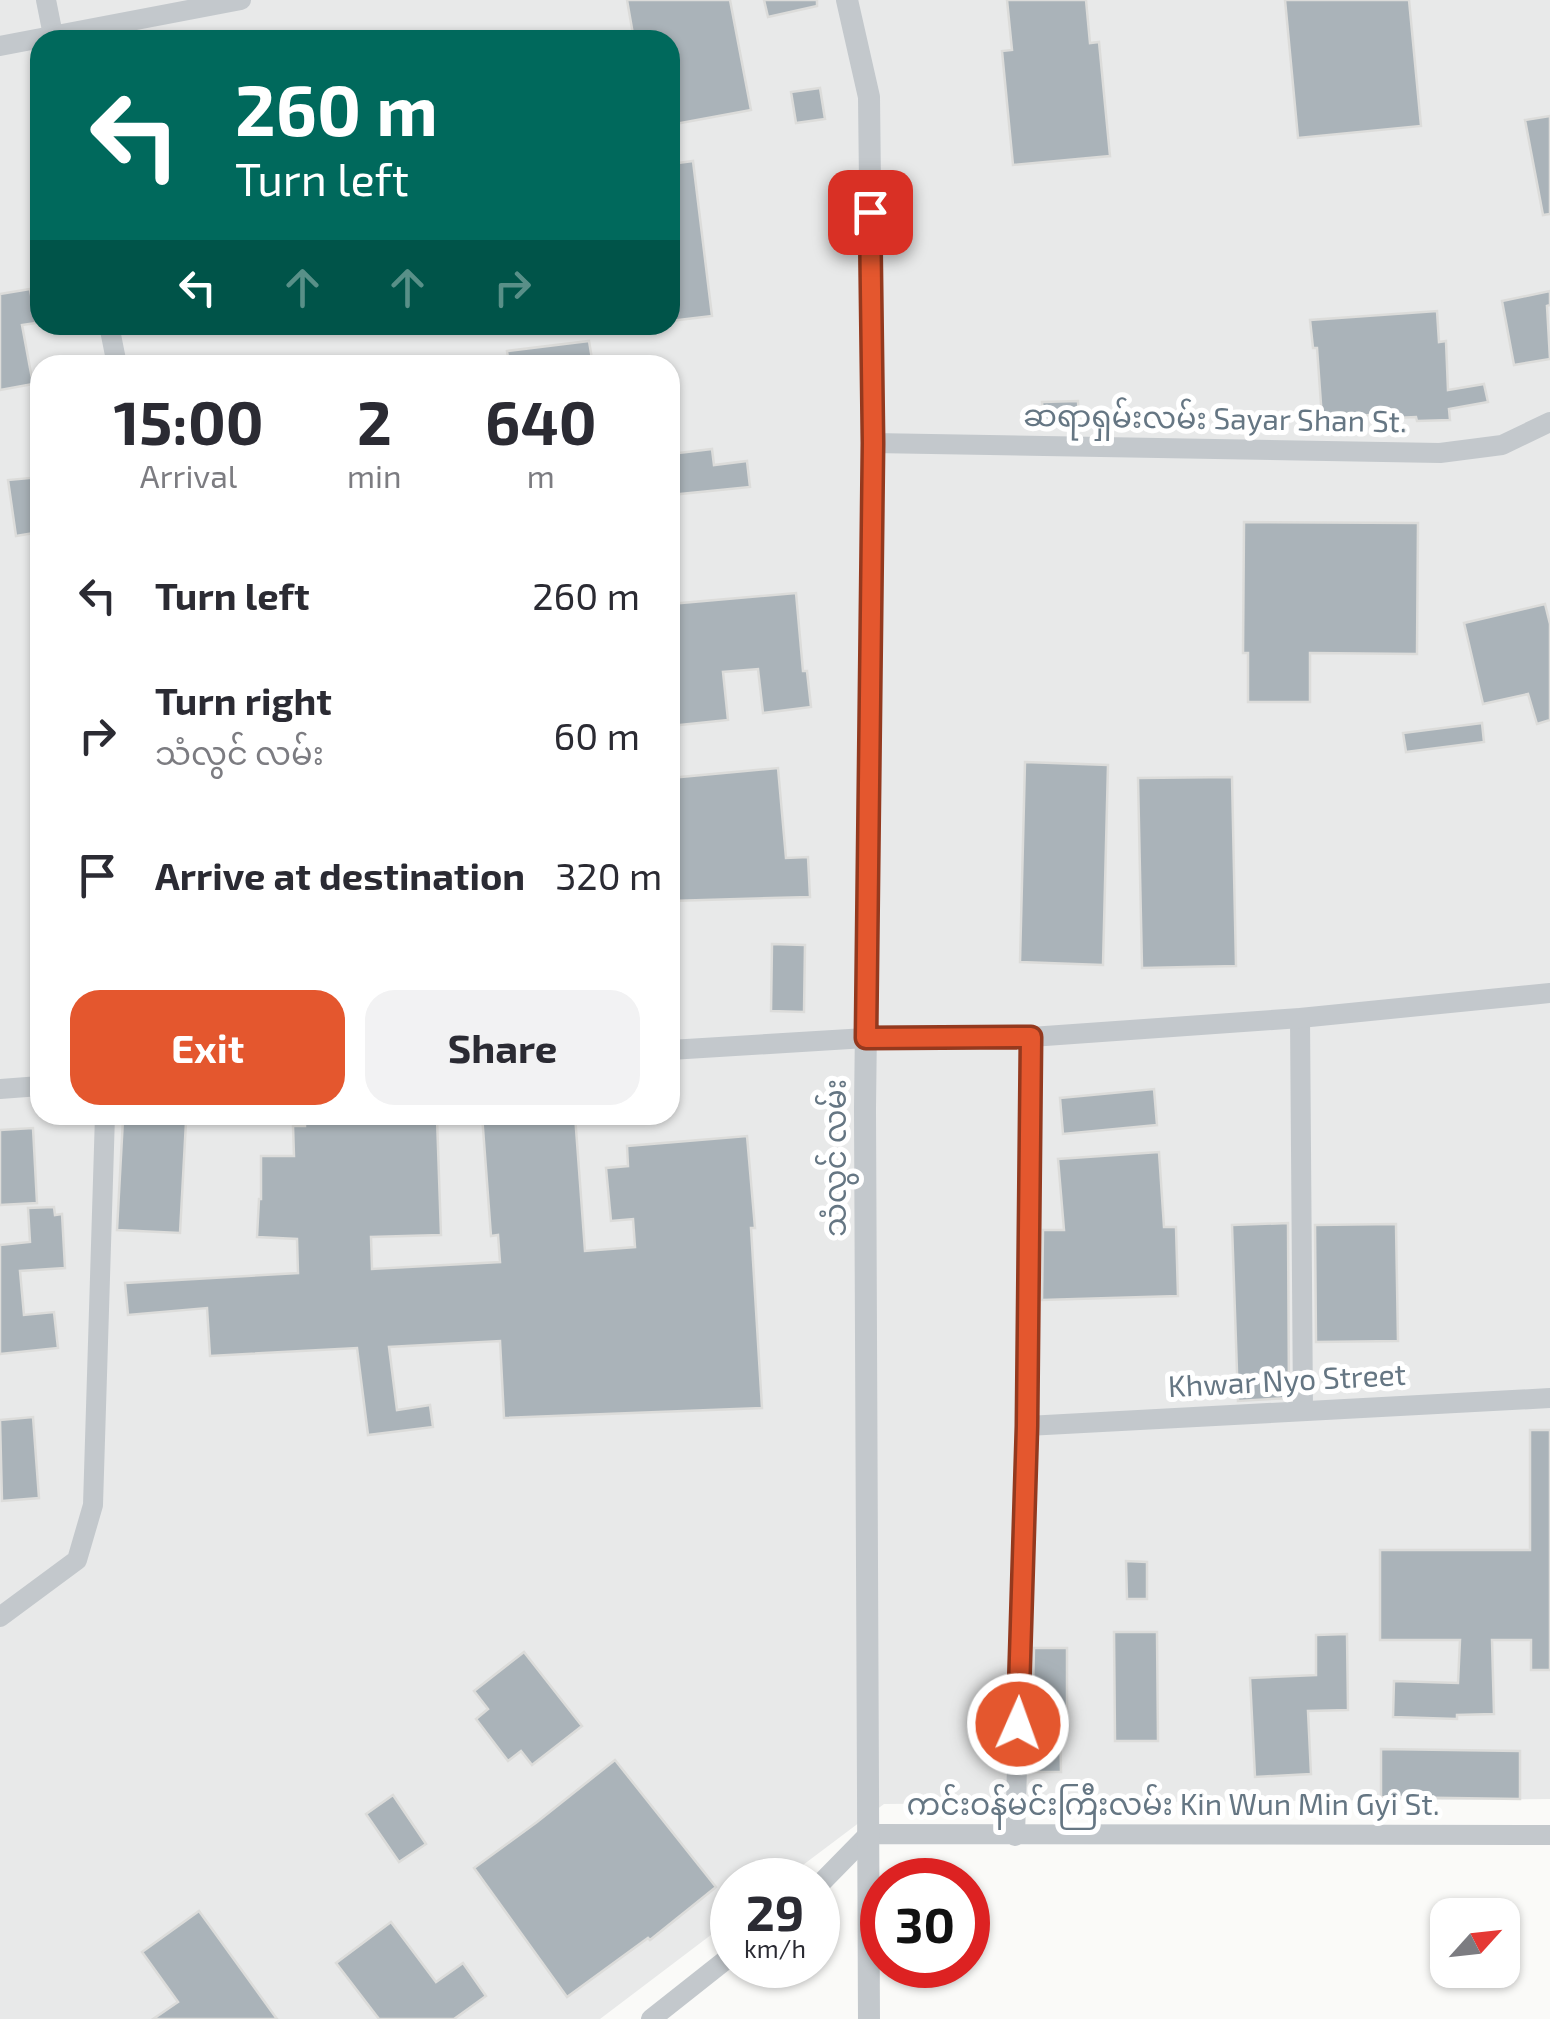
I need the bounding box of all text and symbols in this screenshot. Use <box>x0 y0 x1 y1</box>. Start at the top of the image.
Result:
text: 260 m <box>235 66 438 150</box>
icon: left <box>70 70 200 200</box>
text: Turn left <box>235 151 409 205</box>
pin <box>828 170 913 255</box>
icon: arrive <box>843 185 898 240</box>
icon: left <box>170 260 225 315</box>
icon: ahead <box>275 260 330 315</box>
icon: ahead <box>380 260 435 315</box>
icon: right <box>485 260 540 315</box>
text: 15:00 <box>113 385 264 457</box>
text: 2 <box>357 385 392 457</box>
text: 640 <box>485 385 597 457</box>
street label: ဆရာရှမ်းလမ်း Sayar Shan St. <box>1023 394 1407 447</box>
text: Arrival <box>140 456 237 494</box>
text: min <box>347 456 402 494</box>
text: m <box>527 456 555 494</box>
icon: left <box>70 568 125 623</box>
text: Turn left <box>155 572 310 618</box>
text: 260 m <box>532 572 640 618</box>
text: Turn right <box>155 677 332 723</box>
icon: right <box>70 708 125 763</box>
text: 60 m <box>554 712 640 758</box>
text: သံလွင် လမ်း <box>155 733 324 771</box>
icon: arrive <box>70 848 125 903</box>
text: Arrive at destination <box>155 852 525 898</box>
text: 320 m <box>555 852 662 898</box>
button: Exit <box>70 990 345 1105</box>
button: Share <box>365 990 640 1105</box>
street label: သံလွင် လမ်း <box>814 1079 859 1237</box>
street label: Khwar Nyo Street <box>1167 1355 1407 1403</box>
position arrow <box>966 1672 1070 1776</box>
street label: ကင်းဝန်မင်းကြီးလမ်း Kin Wun Min Gyi St. <box>906 1783 1440 1830</box>
speed limit sign: 30 <box>860 1858 990 1988</box>
text: 29 <box>746 1881 804 1941</box>
north arrow <box>1430 1898 1520 1988</box>
map controls <box>1430 1898 1520 1988</box>
text: km/h <box>744 1933 806 1963</box>

